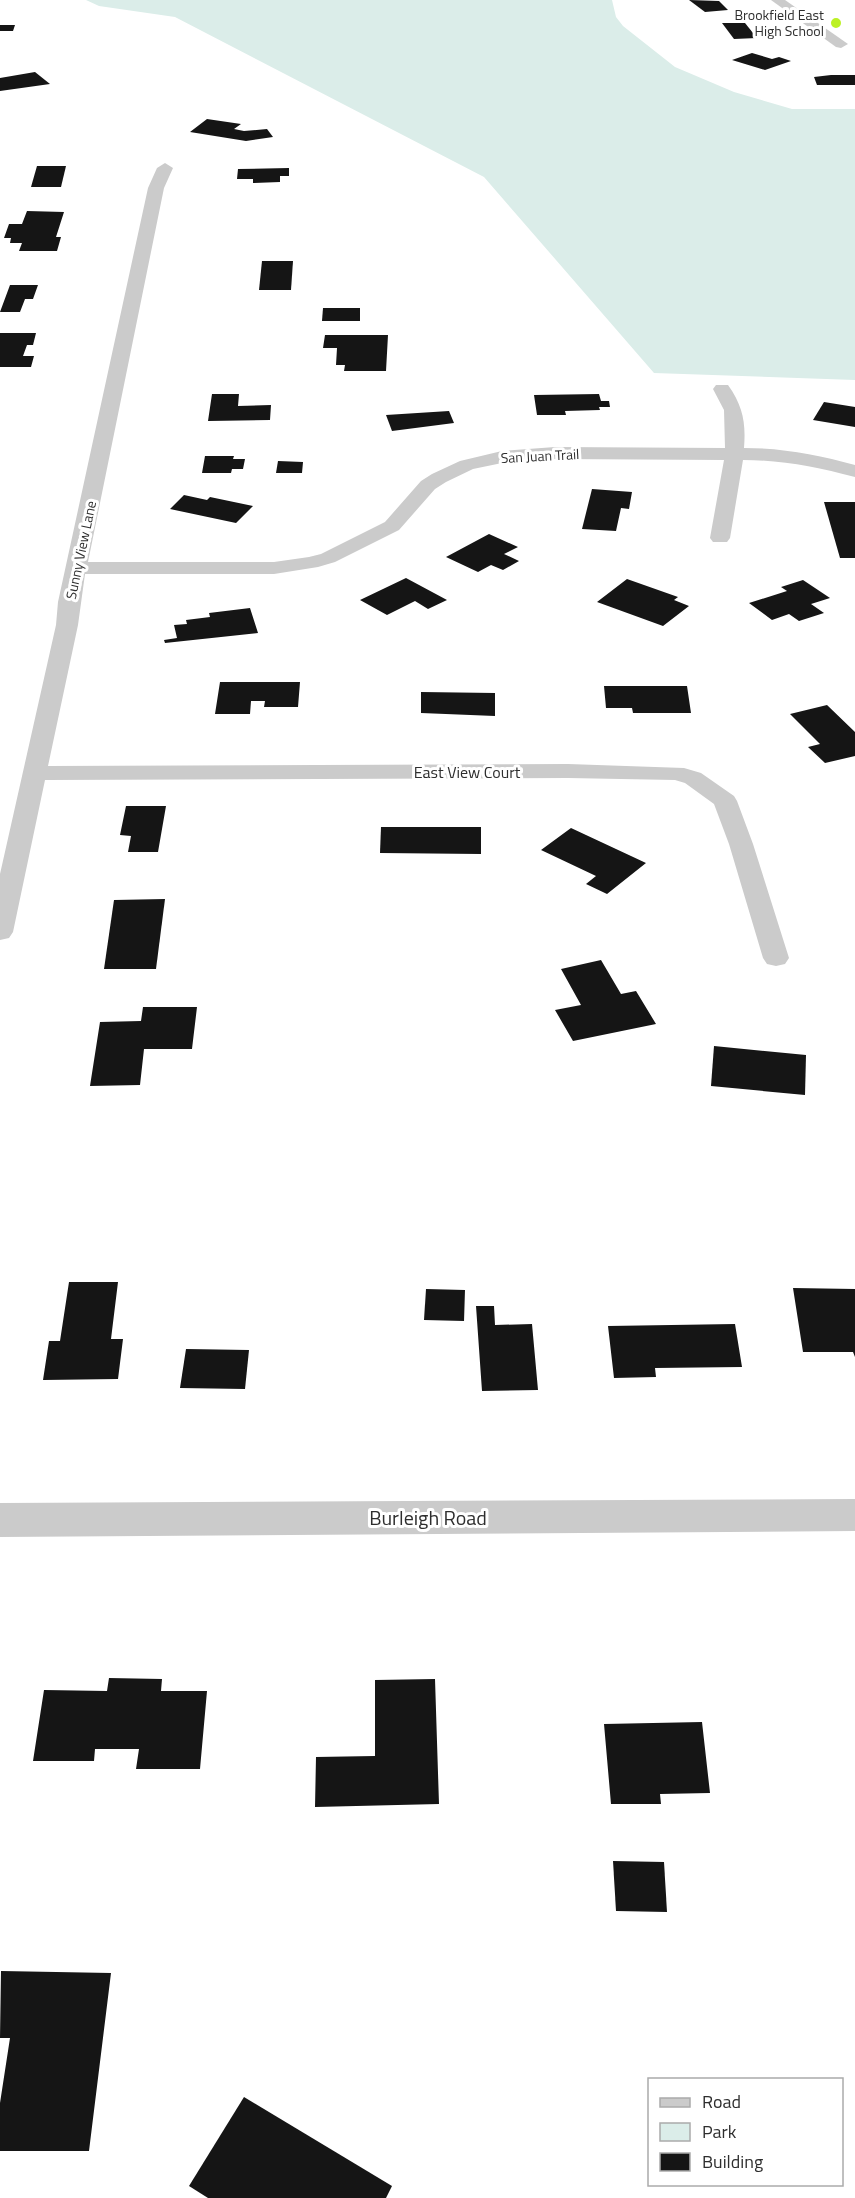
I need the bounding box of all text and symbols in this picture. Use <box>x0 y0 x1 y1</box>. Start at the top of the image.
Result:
place label: Brookfield East High School <box>735 4 824 41</box>
marker: Brookfield East High School <box>829 16 843 30</box>
street label: San Juan Trail <box>500 443 580 468</box>
street label: Sunny View Lane <box>60 499 101 601</box>
street label: East View Court <box>414 760 521 784</box>
street label: Burleigh Road <box>369 1502 487 1533</box>
legend <box>648 2078 843 2186</box>
text: Road <box>702 2088 741 2115</box>
text: Park <box>702 2118 737 2145</box>
text: Building <box>702 2148 763 2175</box>

